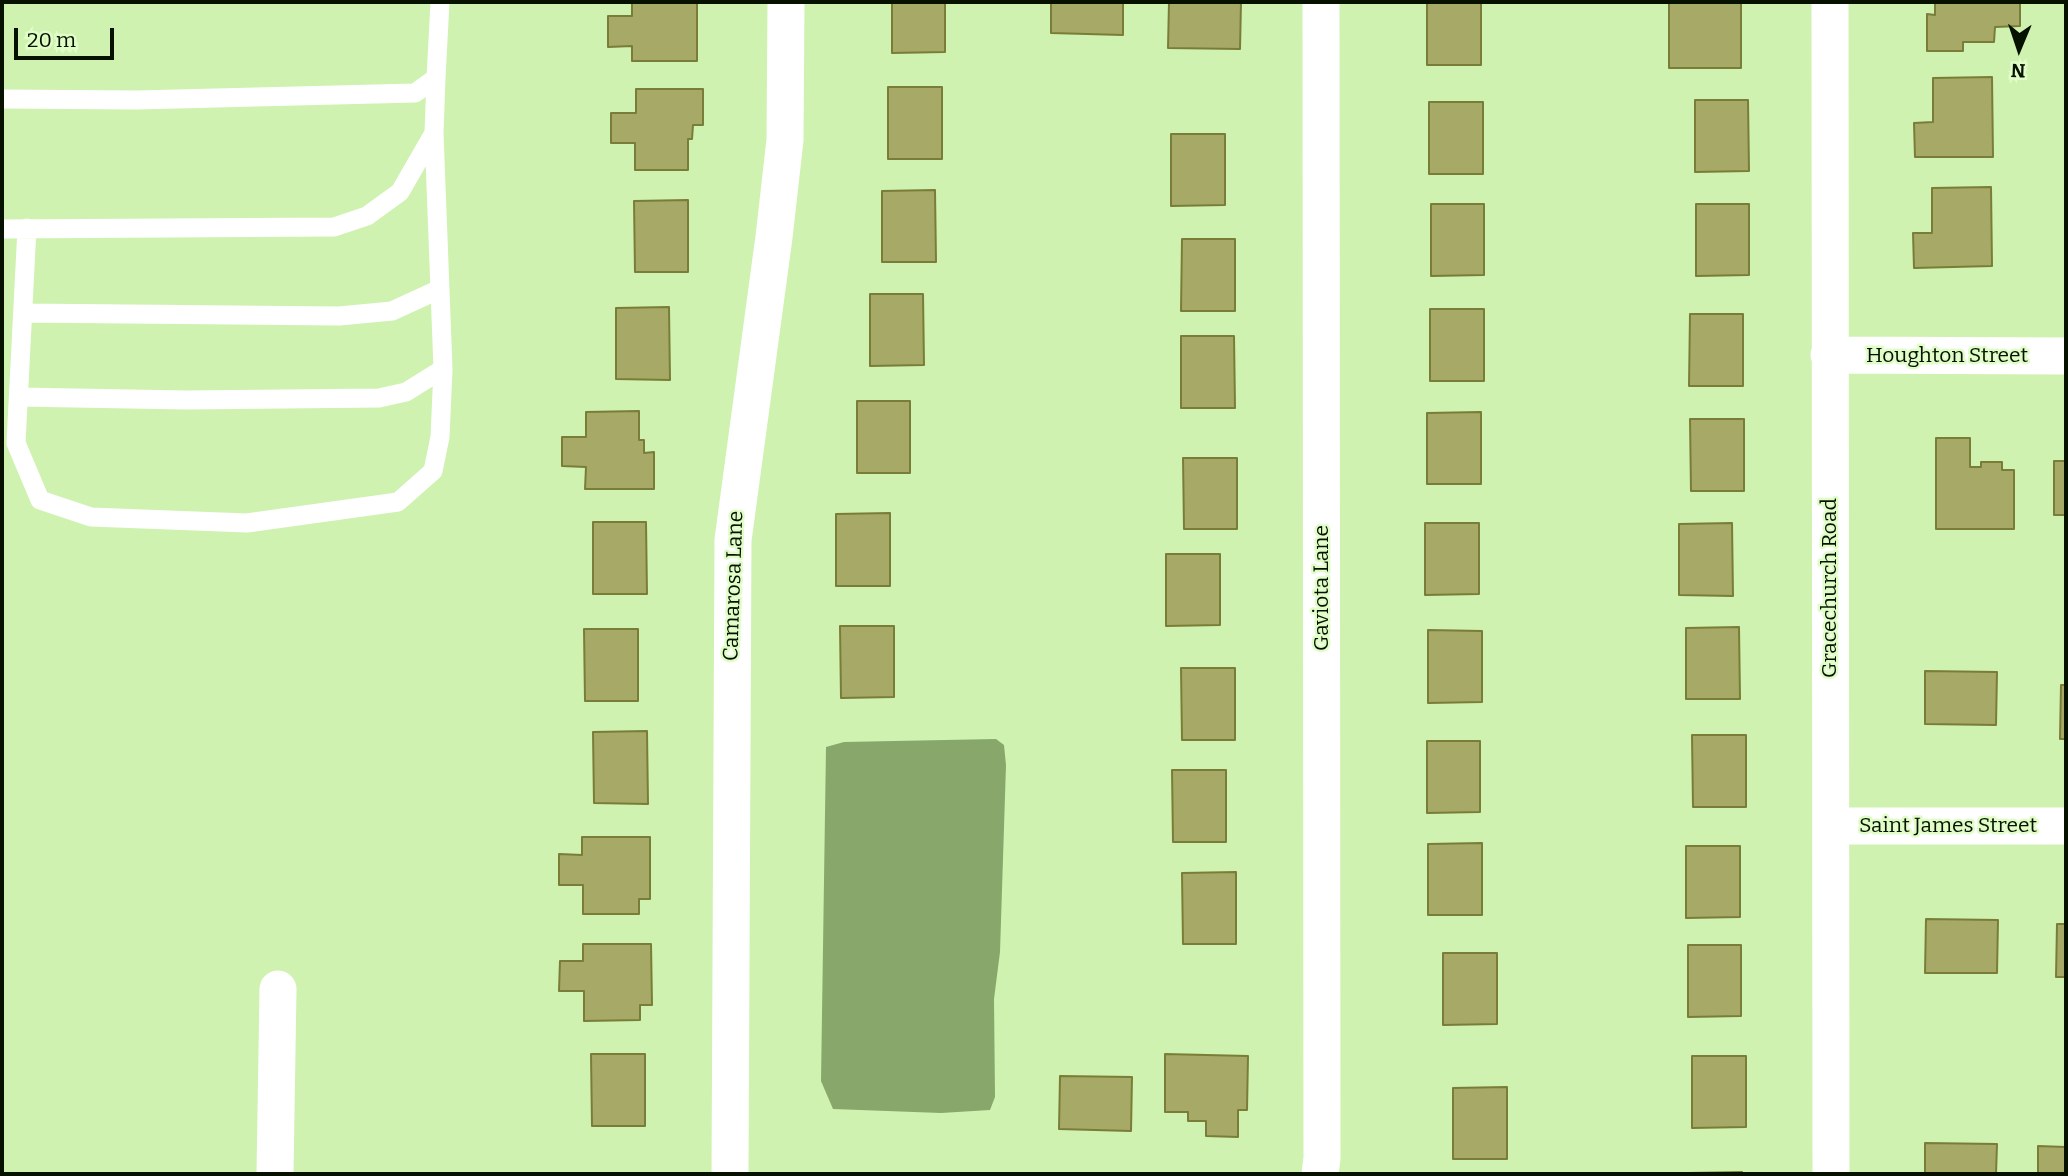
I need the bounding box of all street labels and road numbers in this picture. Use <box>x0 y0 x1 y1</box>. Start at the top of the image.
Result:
street label: Houghton Street <box>1866 343 2028 369</box>
street label: Gracechurch Road <box>1817 498 1843 678</box>
street label: Camarosa Lane <box>719 510 749 662</box>
street label: Gaviota Lane <box>1309 525 1335 651</box>
street label: Saint James Street <box>1859 813 2037 839</box>

